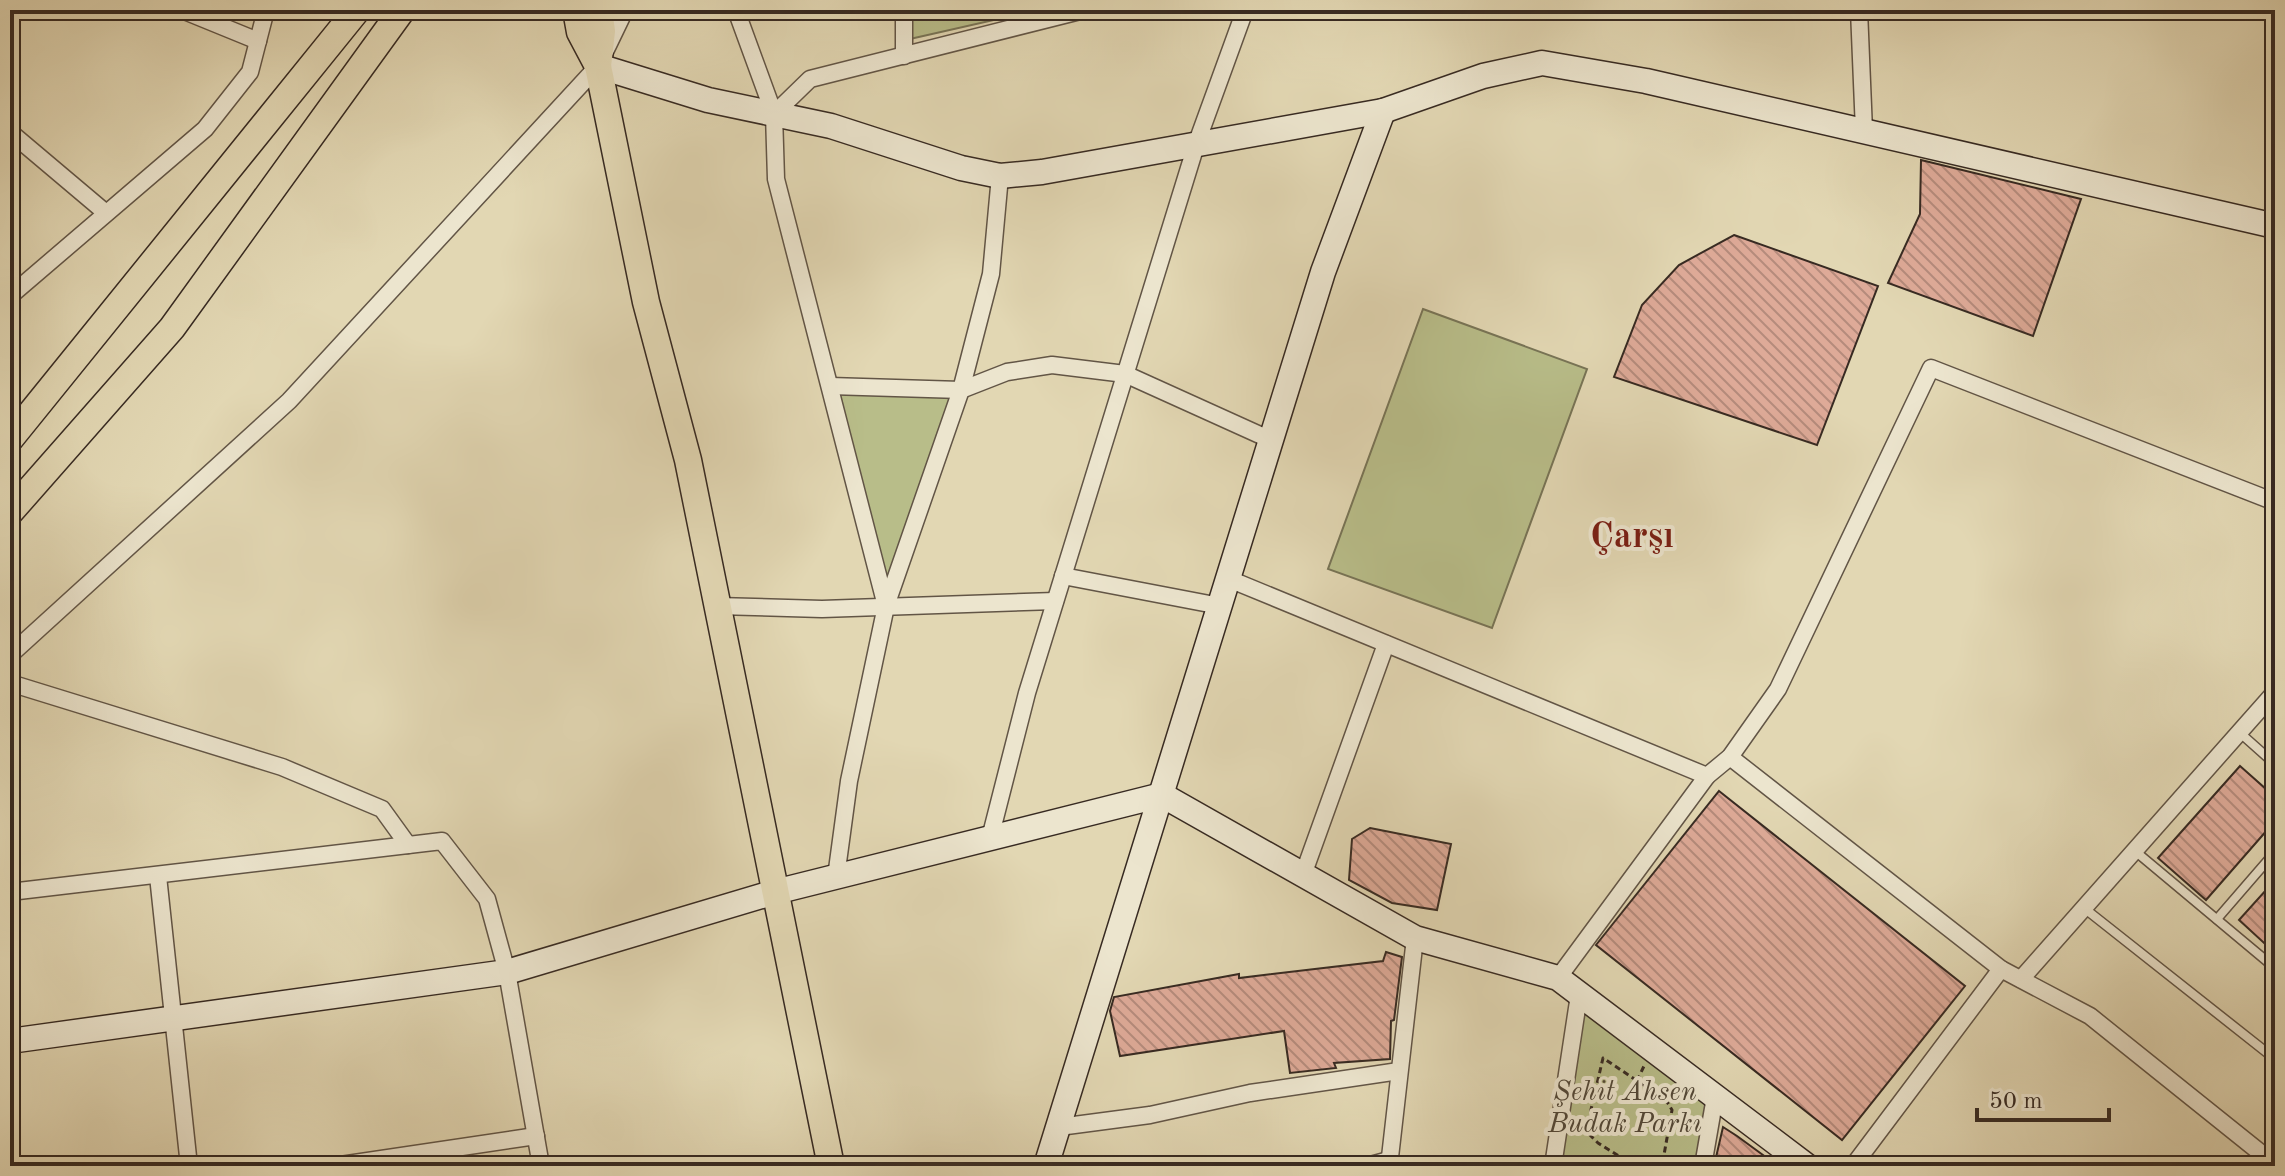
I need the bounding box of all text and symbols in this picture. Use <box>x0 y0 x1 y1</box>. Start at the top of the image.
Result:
district label: Çarşı <box>1590 520 1674 556</box>
scale bar <box>1977 1072 2109 1122</box>
park label: Şehit Ahsen Budak Parkı <box>1547 1079 1702 1139</box>
text: 50 m <box>1989 1090 2043 1114</box>

